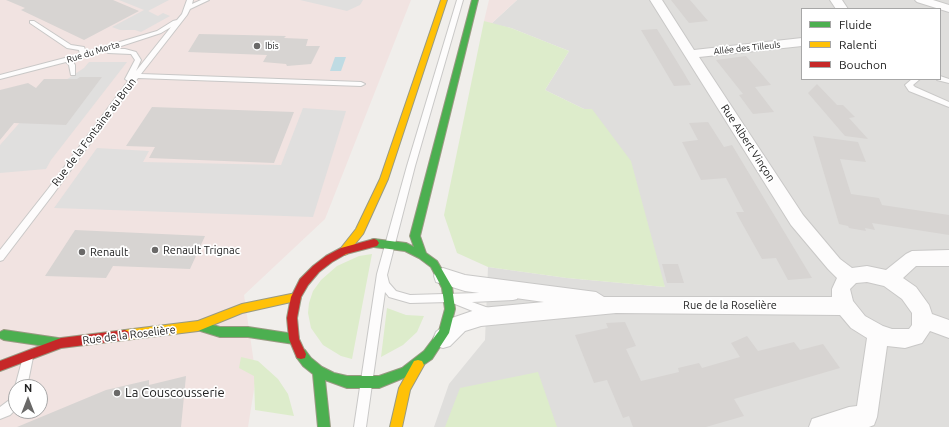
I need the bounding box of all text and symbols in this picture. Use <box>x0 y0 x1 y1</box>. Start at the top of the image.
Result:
legend <box>801 8 941 80</box>
text: Fluide <box>839 18 872 31</box>
text: Ralenti <box>839 38 877 51</box>
street label: Rue du Morta <box>65 39 121 65</box>
street label: Allée des Tilleuls <box>713 39 781 57</box>
marker: Ibis <box>252 41 262 51</box>
place label: Ibis <box>265 41 279 51</box>
text: Bouchon <box>839 58 887 71</box>
street label: Rue de la Fontaine au Brun <box>49 75 139 189</box>
street label: Rue Albert Vinçon <box>718 102 778 184</box>
place label: Renault Trignac <box>163 243 240 257</box>
place label: Renault <box>90 245 128 259</box>
marker: Renault Trignac <box>150 245 160 255</box>
marker: Renault <box>77 247 87 257</box>
street label: Rue de la Roselière <box>683 298 777 312</box>
street label: Rue de la Roselière <box>82 323 176 347</box>
north arrow <box>8 379 48 419</box>
text: N <box>24 382 32 394</box>
place label: La Couscousserie <box>125 385 225 401</box>
marker: La Couscousserie <box>112 388 122 398</box>

